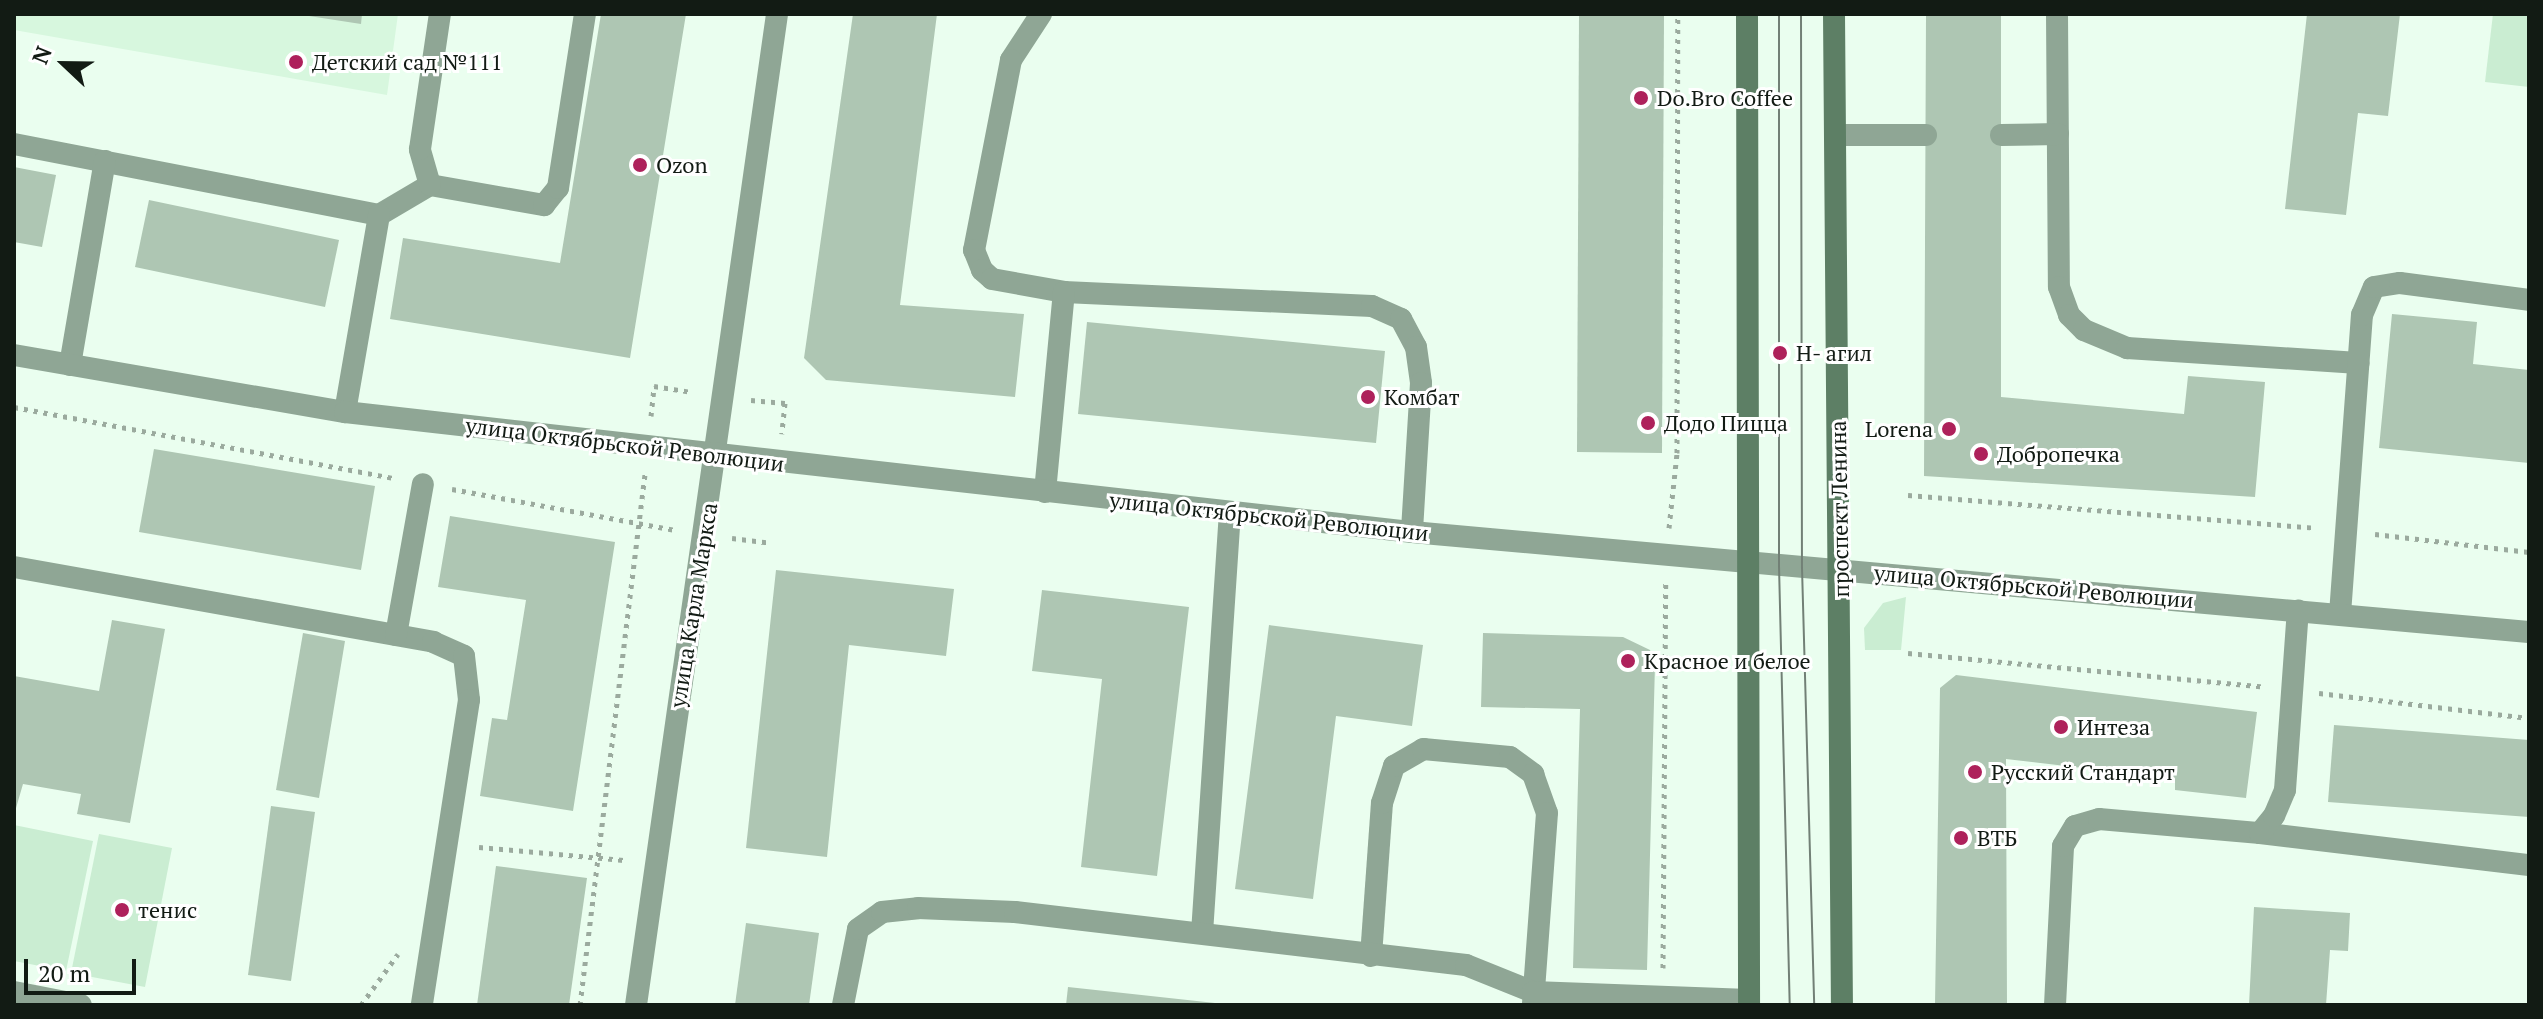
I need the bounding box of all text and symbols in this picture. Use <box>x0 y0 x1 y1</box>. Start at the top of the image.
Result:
north arrow <box>24 24 104 104</box>
text: N <box>25 42 58 68</box>
place label: Детский сад №111 <box>312 49 502 75</box>
marker: Детский сад №111 <box>287 53 305 71</box>
place label: Do.Bro Coffee <box>1657 85 1793 111</box>
marker: Do.Bro Coffee <box>1632 89 1650 107</box>
place label: Ozon <box>656 152 708 178</box>
marker: Ozon <box>631 156 649 174</box>
place label: Н- агил <box>1796 340 1873 366</box>
marker: Н- агил <box>1771 344 1789 362</box>
place label: Комбат <box>1384 384 1460 410</box>
marker: Комбат <box>1359 388 1377 406</box>
place label: Додо Пицца <box>1664 410 1788 436</box>
street label: улица Октябрьской Революции <box>464 411 786 477</box>
marker: Додо Пицца <box>1639 414 1657 432</box>
place label: Lorena <box>1865 416 1933 442</box>
street label: проспект Ленина <box>1824 420 1854 598</box>
marker: Lorena <box>1940 420 1958 438</box>
place label: Добропечка <box>1997 441 2120 467</box>
marker: Добропечка <box>1972 445 1990 463</box>
street label: улица Октябрьской Революции <box>1108 486 1430 546</box>
street label: улица Карла Маркса <box>664 501 722 709</box>
street label: улица Октябрьской Революции <box>1873 559 2195 613</box>
place label: Красное и белое <box>1644 648 1811 674</box>
marker: Красное и белое <box>1619 652 1637 670</box>
place label: Интеза <box>2077 714 2150 740</box>
marker: Интеза <box>2052 718 2070 736</box>
place label: Русский Стандарт <box>1991 759 2175 785</box>
marker: Русский Стандарт <box>1966 763 1984 781</box>
place label: ВТБ <box>1977 825 2017 851</box>
marker: ВТБ <box>1952 829 1970 847</box>
place label: тенис <box>138 897 197 923</box>
marker: тенис <box>113 901 131 919</box>
scale bar <box>28 943 140 993</box>
text: 20 m <box>38 957 90 989</box>

